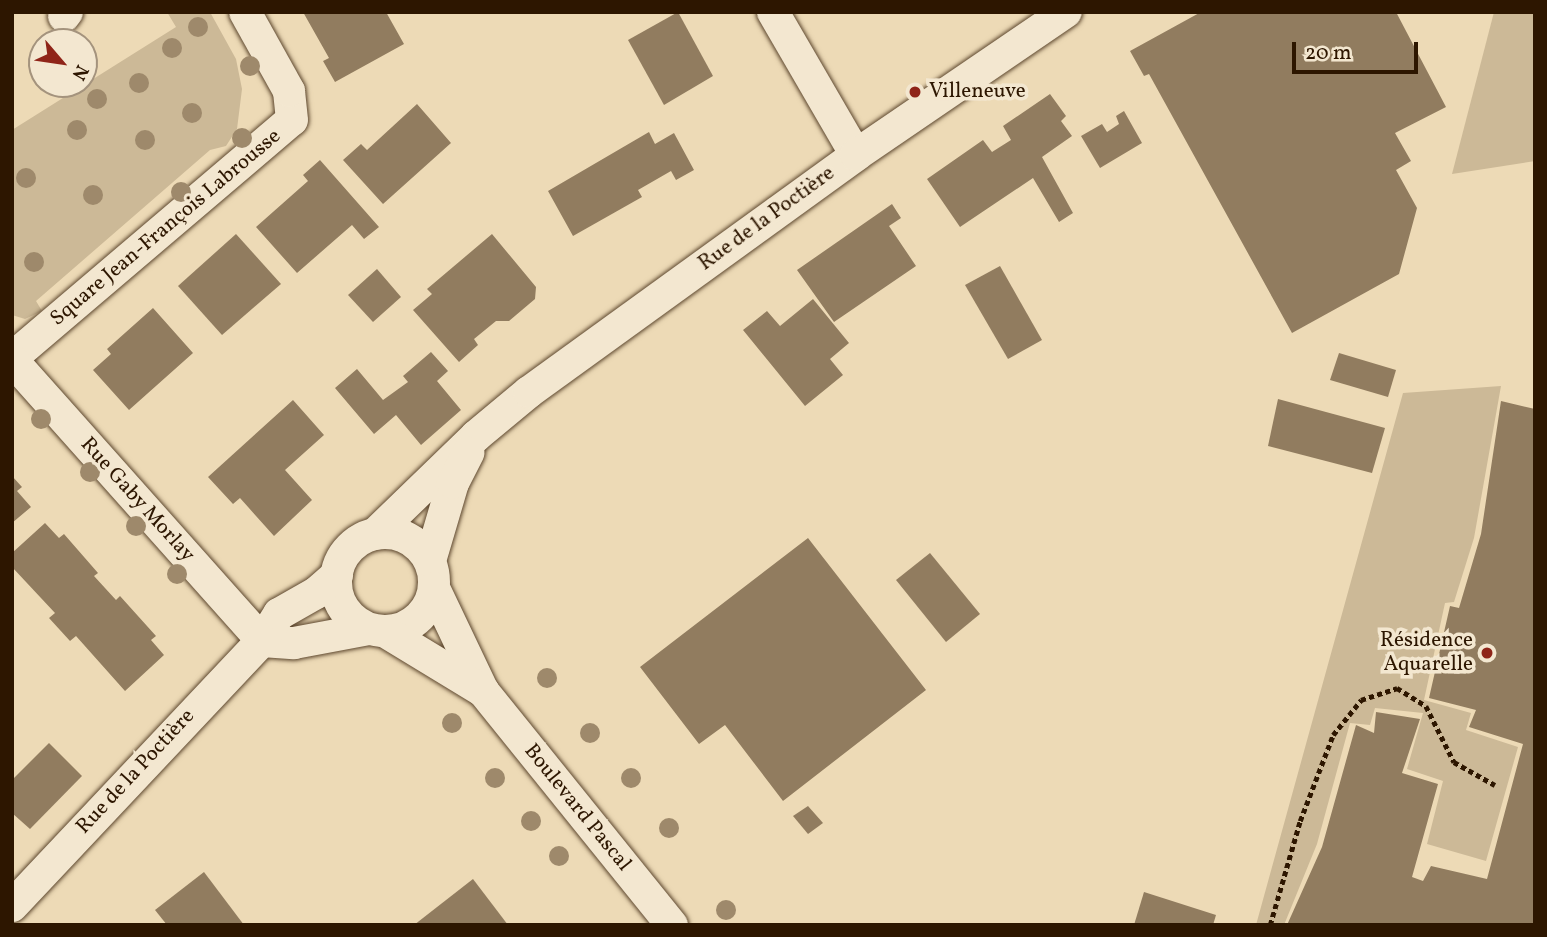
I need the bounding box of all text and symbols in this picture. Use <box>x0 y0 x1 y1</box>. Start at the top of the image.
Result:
north arrow <box>28 28 98 98</box>
scale bar <box>1295 28 1421 72</box>
text: 20 m <box>1305 39 1351 68</box>
text: N <box>65 60 94 85</box>
place label: Villeneuve <box>929 79 1026 105</box>
marker: Villeneuve <box>907 84 923 100</box>
street label: Square Jean-François Labrousse <box>46 124 286 332</box>
street label: Rue de la Poctière <box>694 161 840 277</box>
street label: Rue Gaby Morlay <box>74 432 200 568</box>
place label: Résidence Aquarelle <box>1380 628 1473 678</box>
marker: Résidence Aquarelle <box>1479 645 1495 661</box>
street label: Rue de la Poctière <box>72 704 200 840</box>
street label: Boulevard Pascal <box>518 739 636 877</box>

